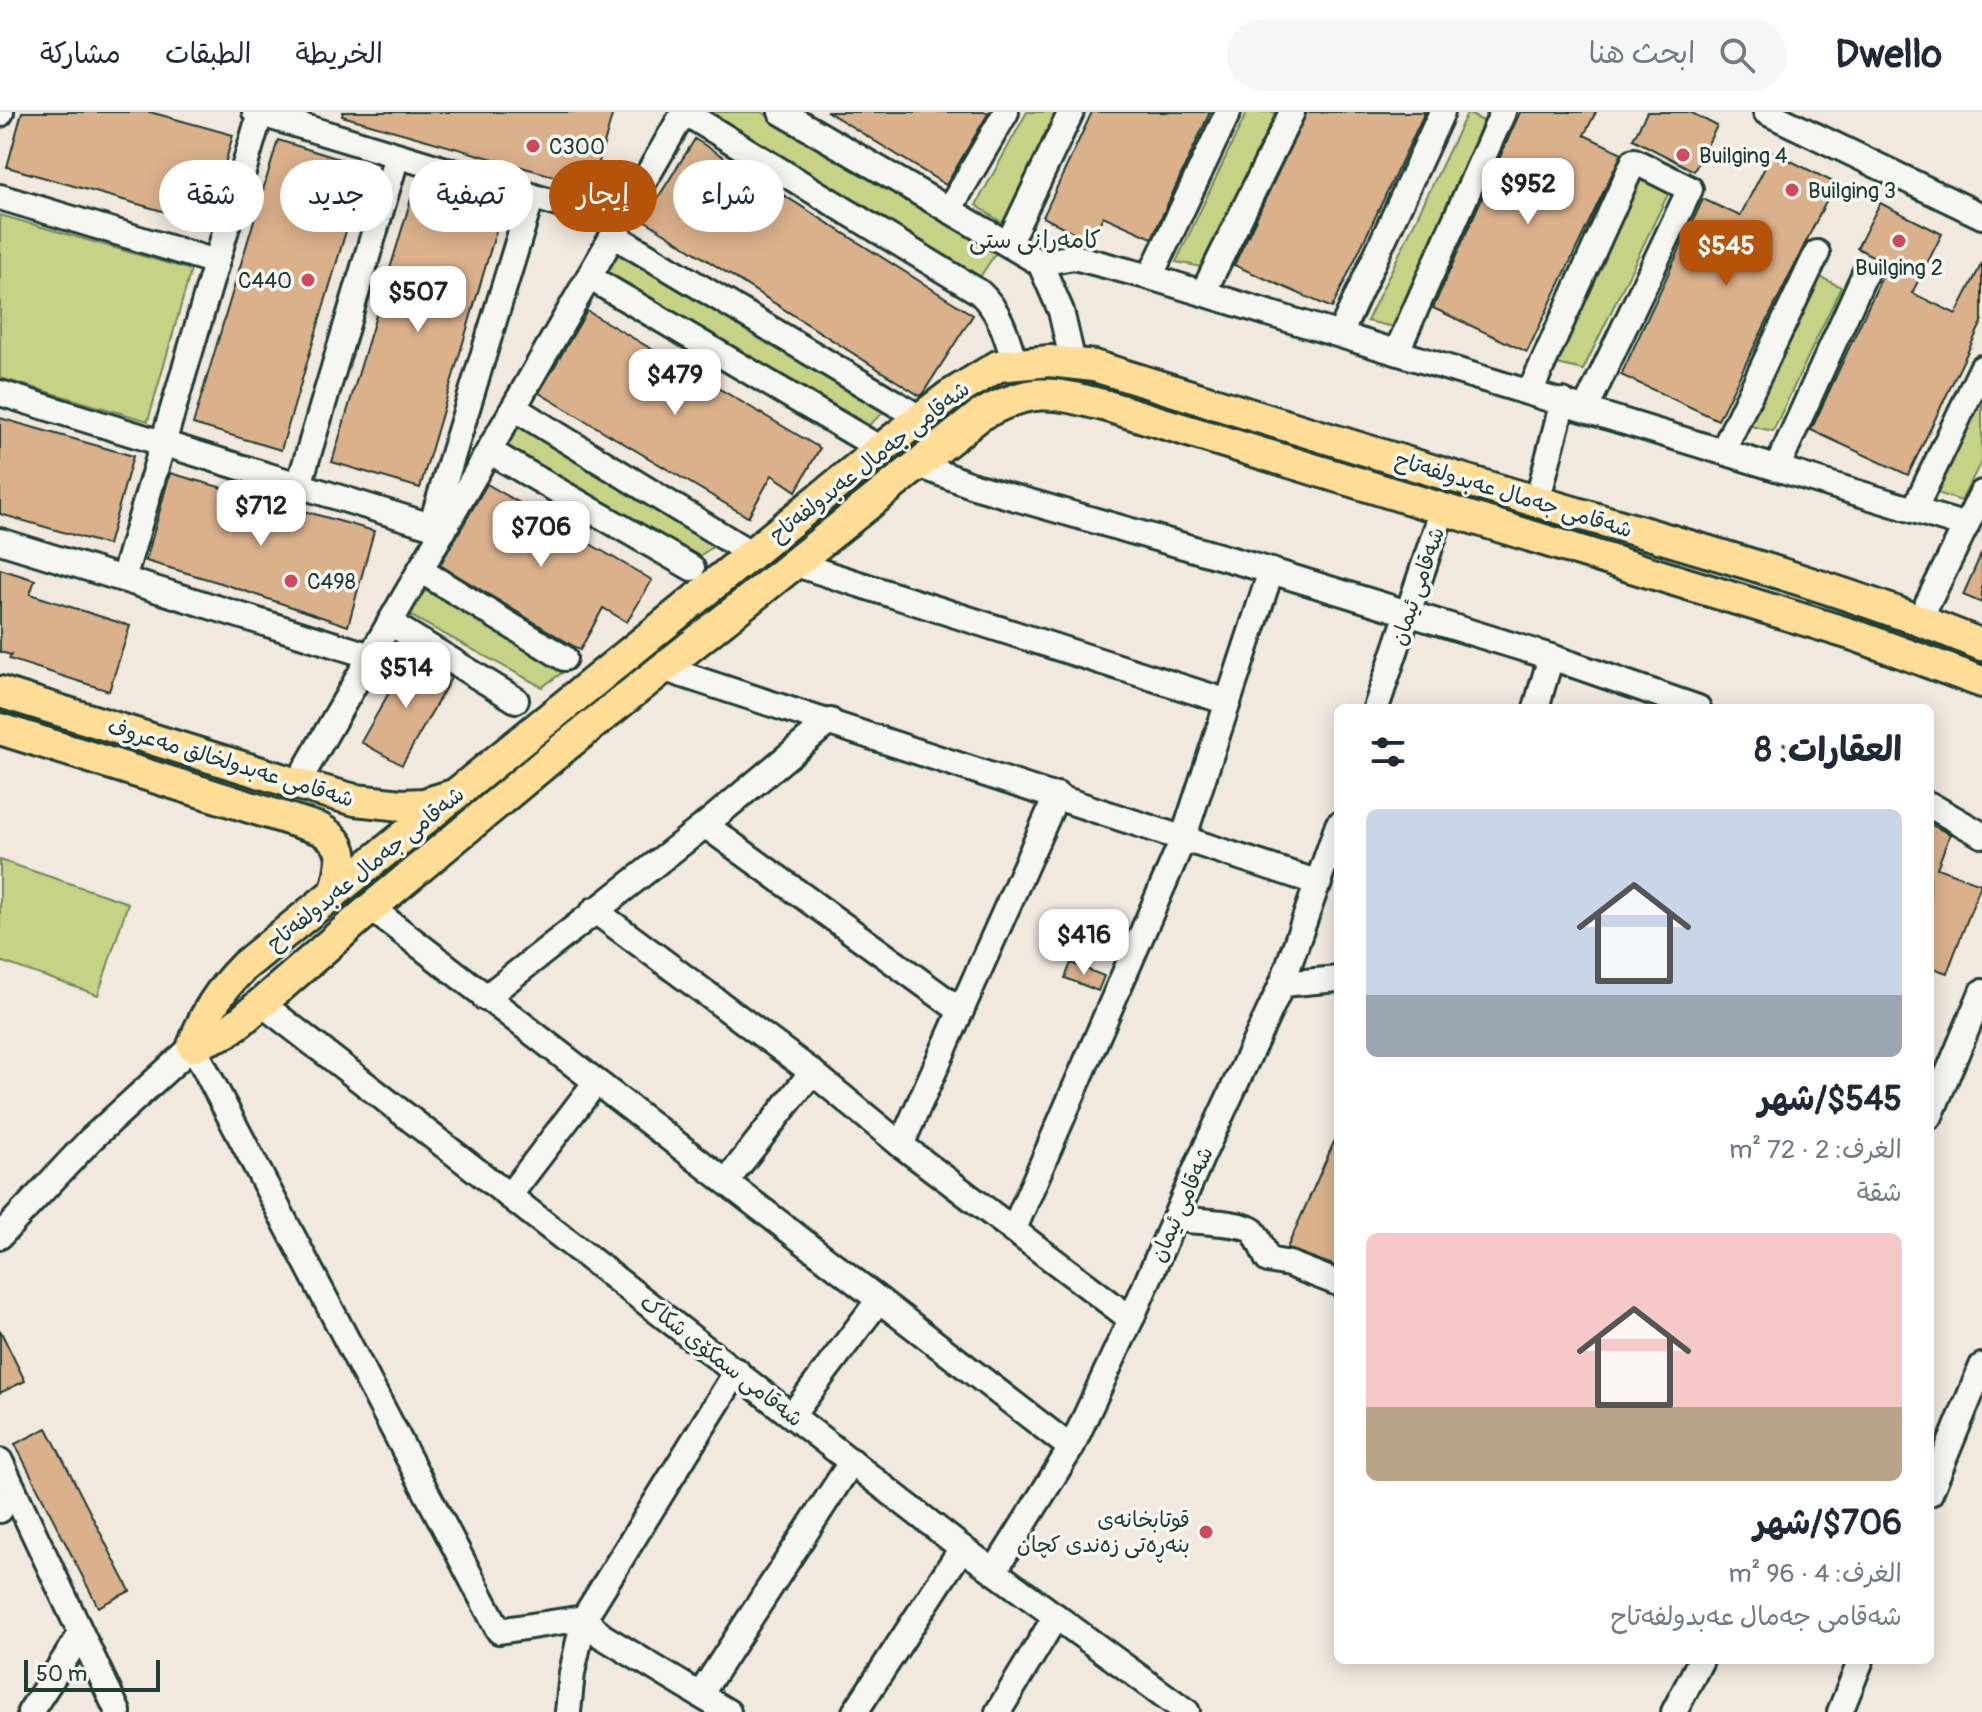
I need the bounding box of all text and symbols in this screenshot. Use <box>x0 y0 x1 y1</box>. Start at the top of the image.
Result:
search box <box>1227 19 1787 91</box>
text: Dwello <box>1835 31 1942 79</box>
icon: search <box>1715 33 1759 77</box>
text: ابحث هنا <box>1588 35 1695 72</box>
text: مشاركة <box>40 37 121 72</box>
text: الطبقات <box>165 37 251 72</box>
text: الخريطة <box>295 37 383 72</box>
place label: C300 <box>549 133 605 161</box>
marker: C300 <box>524 137 542 155</box>
place label: Builging 4 <box>1699 142 1788 170</box>
marker: Builging 4 <box>1674 146 1692 164</box>
pin: $952 <box>1481 158 1575 226</box>
chip: شقة <box>159 160 264 232</box>
chip: جديد <box>280 160 393 232</box>
chip: تصفية <box>409 160 533 232</box>
chip: إيجار <box>549 160 657 232</box>
chip: شراء <box>673 160 784 232</box>
text: $952 <box>1500 168 1556 200</box>
place label: Builging 3 <box>1808 177 1896 205</box>
marker: Builging 3 <box>1783 181 1801 199</box>
pin: $545 <box>1679 220 1773 288</box>
district label: كامه‌رانی ستی <box>969 226 1101 255</box>
text: $545 <box>1697 230 1755 262</box>
marker: Builging 2 <box>1890 232 1908 250</box>
place label: Builging 2 <box>1855 254 1943 282</box>
pin: $507 <box>371 266 465 334</box>
place label: C440 <box>238 267 292 295</box>
marker: C440 <box>299 271 317 289</box>
text: $507 <box>388 276 448 308</box>
pin: $479 <box>628 349 722 417</box>
text: $479 <box>647 359 703 391</box>
street label: شەقامی جەمال عەبدولفەتاح <box>764 375 975 549</box>
street label: شەقامی جەمال عەبدولفەتاح <box>1392 446 1636 544</box>
pin: $712 <box>214 480 308 548</box>
text: $712 <box>235 490 287 522</box>
pin: $706 <box>494 501 588 569</box>
text: $706 <box>511 511 571 543</box>
street label: شەقامی ئیمان <box>1385 523 1451 649</box>
place label: C498 <box>307 568 356 596</box>
marker: C498 <box>282 572 300 590</box>
pin: $514 <box>359 642 453 710</box>
text: $514 <box>379 652 433 684</box>
street label: شەقامی عەبدولخالق مەعروف <box>104 712 357 814</box>
text: العقارات: 8 <box>1755 729 1902 772</box>
icon: filters <box>1366 730 1410 774</box>
street label: شەقامی جەمال عەبدولفەتاح <box>261 780 470 957</box>
icon: home <box>1562 861 1706 1005</box>
pin: $416 <box>1037 909 1131 977</box>
text: $416 <box>1057 919 1111 951</box>
text: $545/شهر <box>1758 1078 1902 1121</box>
text: الغرف: 2 · 72 m² <box>1729 1134 1902 1166</box>
street label: شەقامی ئیمان <box>1144 1142 1220 1266</box>
text: شقة <box>1857 1177 1902 1209</box>
icon: home <box>1562 1285 1706 1429</box>
street label: شەقامی سمکۆی شکاک <box>634 1288 809 1433</box>
text: $706/شهر <box>1754 1502 1902 1545</box>
place label: قوتابخانەی بنەڕەتی زەندی کچان <box>1017 1506 1190 1563</box>
marker: قوتابخانەی بنەڕەتی زەندی کچان <box>1197 1523 1215 1541</box>
text: الغرف: 4 · 96 m² <box>1729 1558 1902 1590</box>
text: شەقامی جەمال عەبدولفەتاح <box>1611 1601 1902 1633</box>
scale bar <box>24 1656 160 1692</box>
text: 50 m <box>36 1660 87 1688</box>

